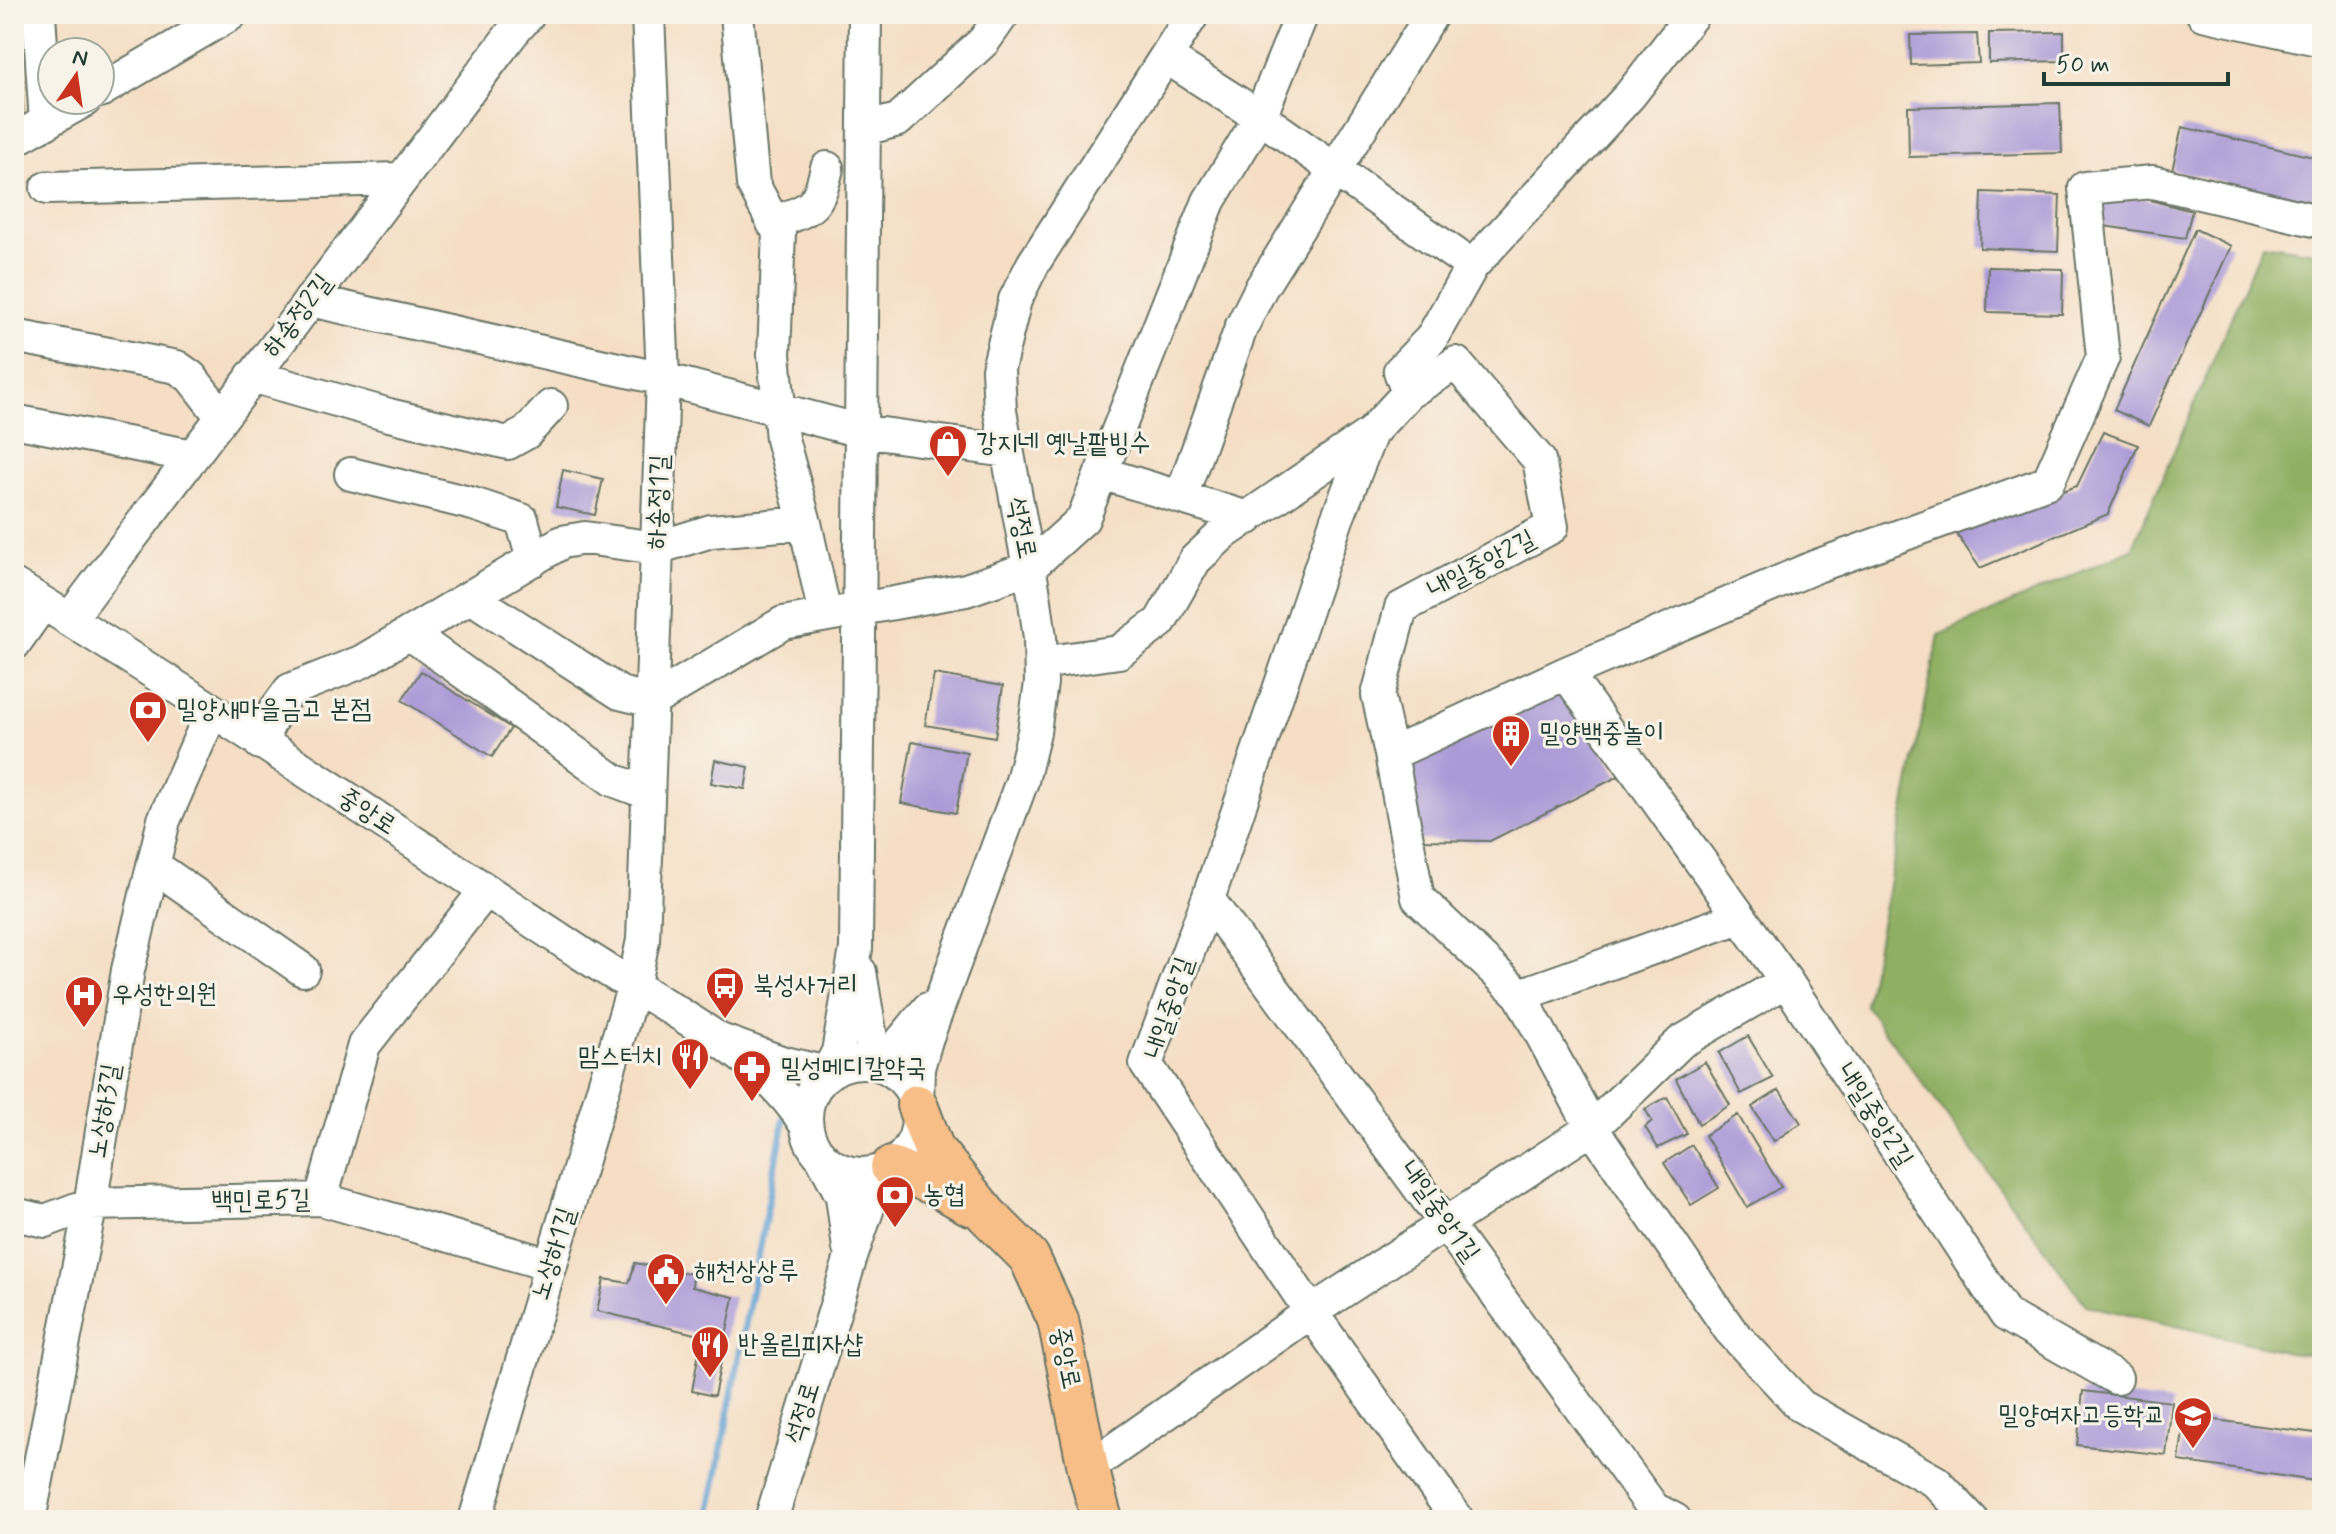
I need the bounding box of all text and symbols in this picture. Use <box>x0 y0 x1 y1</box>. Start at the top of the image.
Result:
north arrow <box>36 36 116 116</box>
scale bar <box>2044 36 2228 86</box>
text: N <box>70 43 90 74</box>
text: 50 m <box>2056 50 2110 81</box>
street label: 하송정2길 <box>255 267 341 365</box>
shop icon: 강지네 옛날팥빙수 <box>927 423 969 478</box>
place label: 강지네 옛날팥빙수 <box>976 427 1150 461</box>
street label: 하송정1길 <box>640 454 678 550</box>
street label: 석정로 <box>998 494 1044 562</box>
street label: 내일중앙2길 <box>1422 522 1542 608</box>
bank icon: 밀양새마을금고 본점 <box>127 689 169 744</box>
place label: 밀양새마을금고 본점 <box>176 693 371 727</box>
building icon: 밀양백중놀이 <box>1490 713 1532 768</box>
place label: 밀양백중놀이 <box>1539 717 1665 751</box>
street label: 중앙로 <box>331 781 403 843</box>
street label: 내일중앙길 <box>1138 953 1202 1063</box>
bus stop icon: 북성사거리 <box>704 965 746 1020</box>
place label: 북성사거리 <box>753 969 858 1003</box>
hospital icon: 우성한의원 <box>63 974 105 1029</box>
place label: 우성한의원 <box>112 978 217 1012</box>
restaurant icon: 맘스터치 <box>669 1036 711 1091</box>
place label: 맘스터치 <box>578 1040 662 1074</box>
pharmacy icon: 밀성메디칼약국 <box>731 1048 773 1103</box>
place label: 밀성메디칼약국 <box>780 1052 926 1086</box>
street label: 내일중앙2길 <box>1828 1058 1920 1175</box>
street label: 노상하3길 <box>81 1061 129 1161</box>
street label: 내일중앙1길 <box>1391 1155 1487 1269</box>
bank icon: 농협 <box>874 1174 916 1229</box>
place label: 농협 <box>923 1178 965 1212</box>
street label: 백민로5길 <box>211 1183 311 1219</box>
street label: 노상하1길 <box>524 1203 584 1305</box>
public building icon: 해천상상루 <box>645 1251 687 1306</box>
place label: 해천상상루 <box>694 1255 799 1289</box>
restaurant icon: 반올림피자샵 <box>689 1324 731 1379</box>
street label: 중앙로 <box>1042 1324 1088 1392</box>
place label: 반올림피자샵 <box>738 1328 864 1362</box>
street label: 석정로 <box>778 1378 828 1448</box>
school or university icon: 밀양여자고등학교 <box>2172 1395 2214 1450</box>
place label: 밀양여자고등학교 <box>1998 1399 2165 1433</box>

